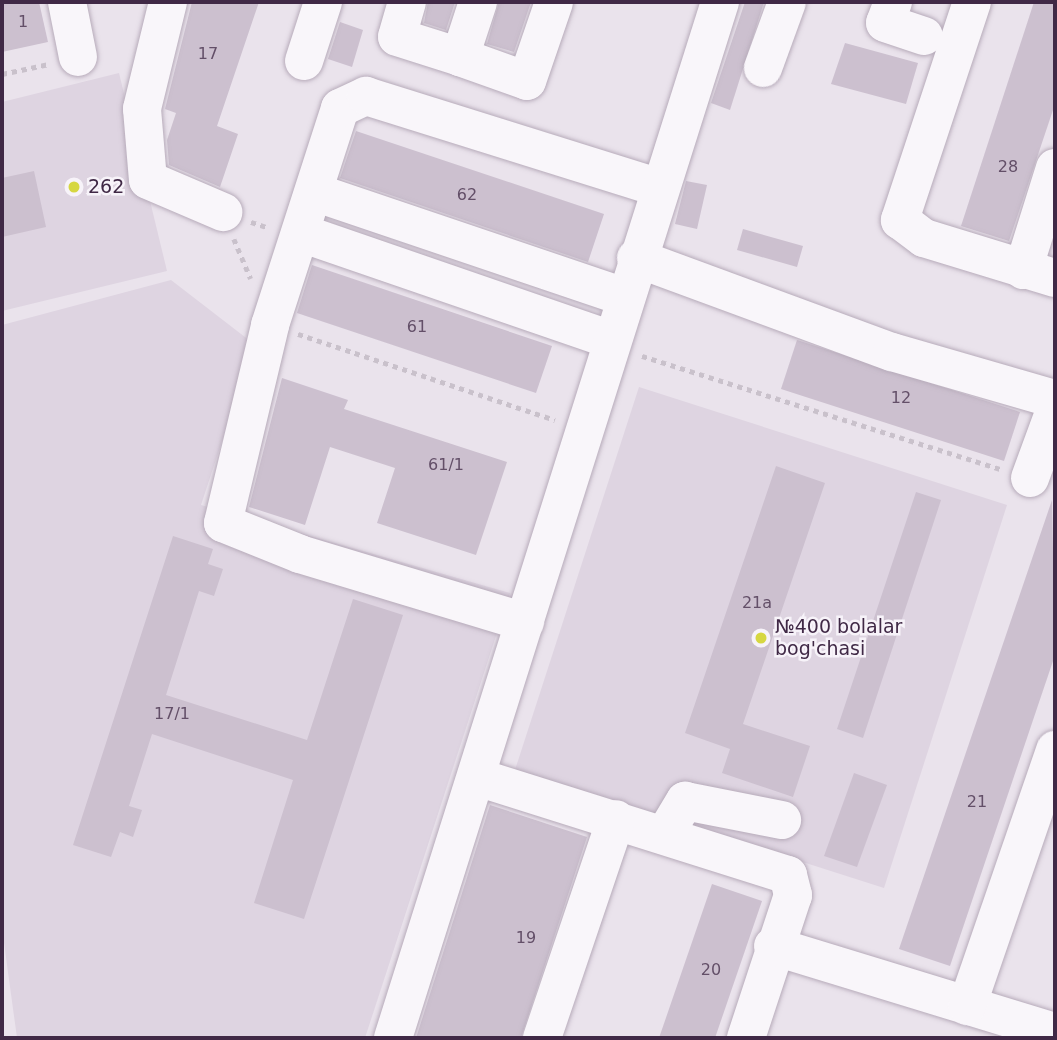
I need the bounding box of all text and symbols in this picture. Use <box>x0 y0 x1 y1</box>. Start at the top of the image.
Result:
house number: 1 <box>18 12 28 32</box>
house number: 17 <box>198 44 218 64</box>
house number: 28 <box>998 157 1018 177</box>
place label: 262 <box>88 176 124 198</box>
marker: 262 <box>66 179 82 195</box>
house number: 62 <box>457 185 477 205</box>
house number: 61 <box>407 317 427 337</box>
house number: 12 <box>891 388 911 408</box>
house number: 61/1 <box>428 455 464 475</box>
house number: 21a <box>742 593 772 613</box>
place label: №400 bolalar bog'chasi <box>775 616 902 660</box>
marker: №400 bolalar bog'chasi <box>753 630 769 646</box>
house number: 17/1 <box>154 704 190 724</box>
house number: 21 <box>967 792 987 812</box>
house number: 19 <box>516 928 536 948</box>
house number: 20 <box>701 960 721 980</box>

